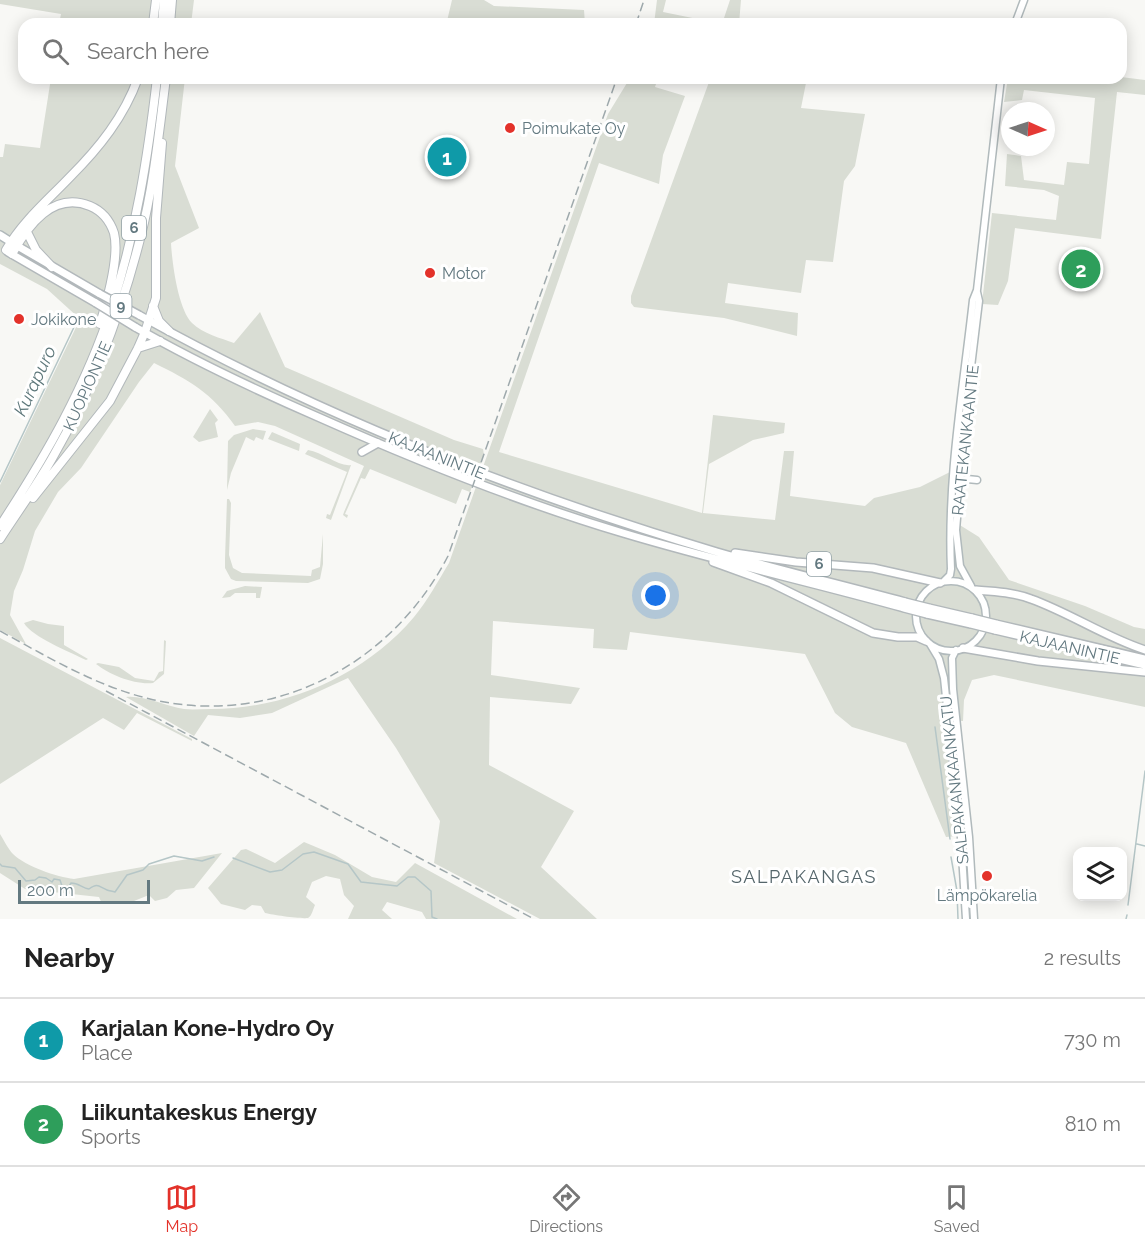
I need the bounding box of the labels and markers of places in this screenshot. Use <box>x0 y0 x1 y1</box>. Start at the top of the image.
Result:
place label: Poimukate Oy <box>522 119 626 138</box>
marker: Poimukate Oy <box>503 121 517 135</box>
pin: 1 <box>428 134 466 180</box>
pin: 2 <box>1062 246 1100 292</box>
place label: Motor <box>442 264 486 283</box>
marker: Motor <box>423 266 437 280</box>
place label: Jokikone <box>31 310 96 329</box>
marker: Jokikone <box>12 312 26 326</box>
marker: Lämpökarelia <box>980 869 994 883</box>
place label: Lämpökarelia <box>937 886 1037 905</box>

